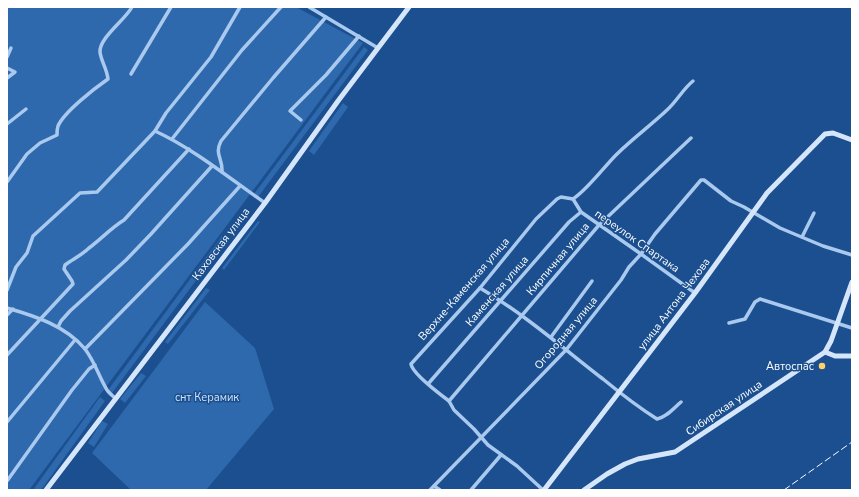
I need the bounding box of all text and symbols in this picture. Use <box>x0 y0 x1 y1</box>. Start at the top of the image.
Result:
street label: Каховская улица <box>189 205 253 283</box>
street label: переулок Спартака <box>592 206 682 276</box>
street label: Кирпичная улица <box>523 219 593 299</box>
street label: Верхне-Каменская улица <box>416 235 512 343</box>
street label: Каменская улица <box>463 253 531 329</box>
street label: улица Антона Чехова <box>634 255 714 353</box>
street label: Огородная улица <box>531 293 601 372</box>
place label: Автоспас <box>766 359 814 374</box>
marker: Автоспас <box>817 361 827 371</box>
street label: Сибирская улица <box>683 377 765 439</box>
park label: снт Керамик <box>175 390 239 405</box>

